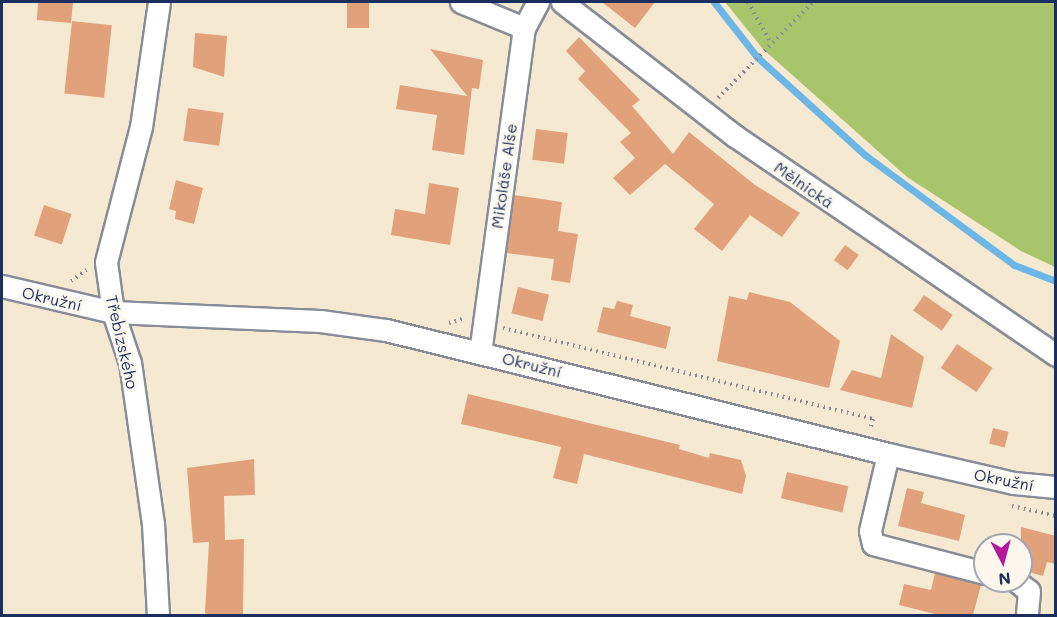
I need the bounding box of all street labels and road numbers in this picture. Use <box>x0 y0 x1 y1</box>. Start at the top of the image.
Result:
street label: Mikoláše Alše <box>487 122 521 230</box>
street label: Mělnická <box>771 158 837 212</box>
street label: Okružní <box>20 283 84 315</box>
street label: Třebízského <box>102 293 142 391</box>
street label: Okružní <box>500 348 564 382</box>
street label: Okružní <box>972 465 1036 495</box>

